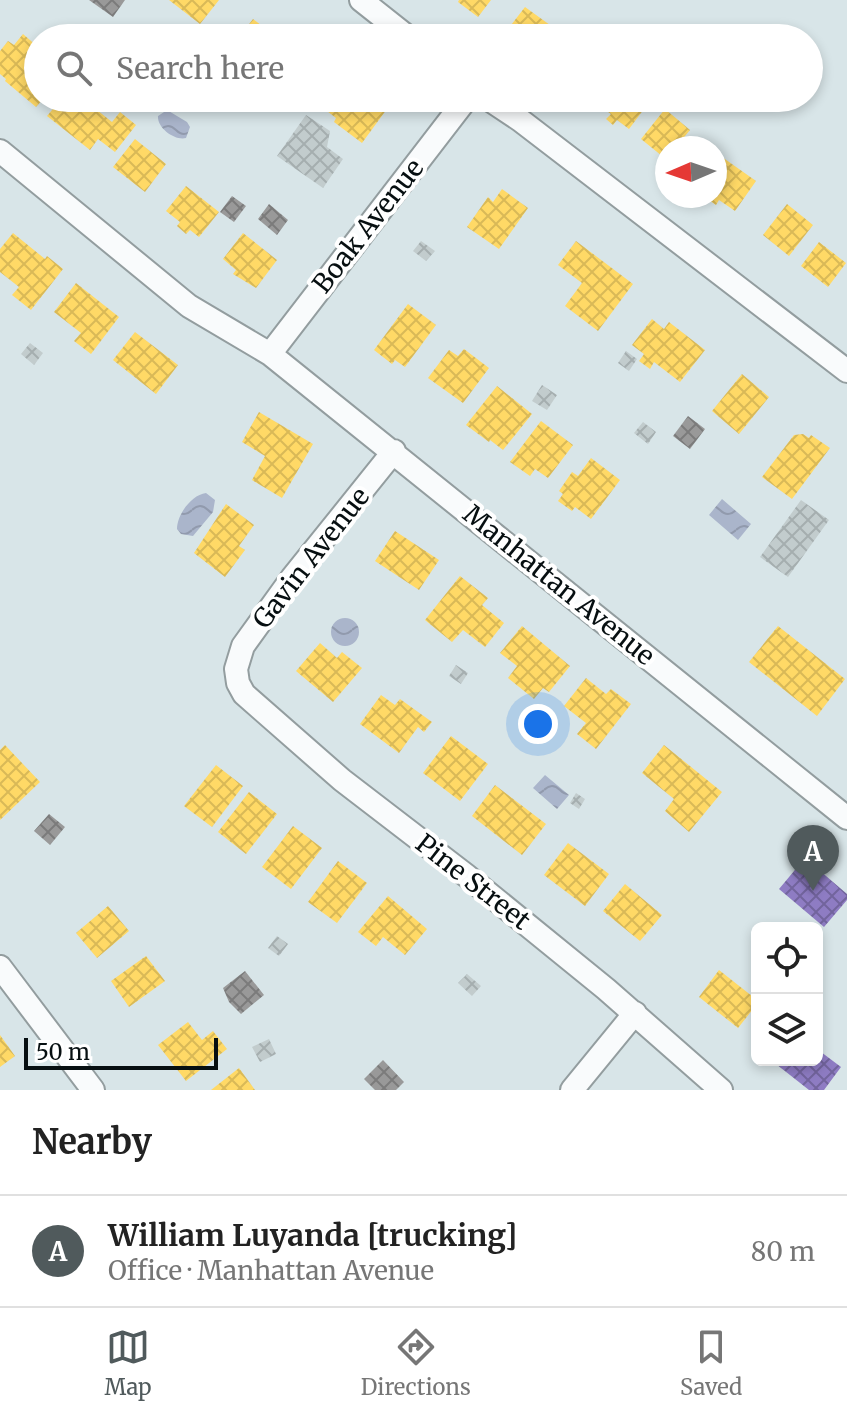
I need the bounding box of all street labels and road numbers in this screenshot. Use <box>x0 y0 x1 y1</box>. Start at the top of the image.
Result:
street label: Boak Avenue <box>305 152 430 299</box>
street label: Gavin Avenue <box>245 480 376 635</box>
street label: Manhattan Avenue <box>457 497 662 672</box>
street label: Pine Street <box>409 827 537 937</box>

